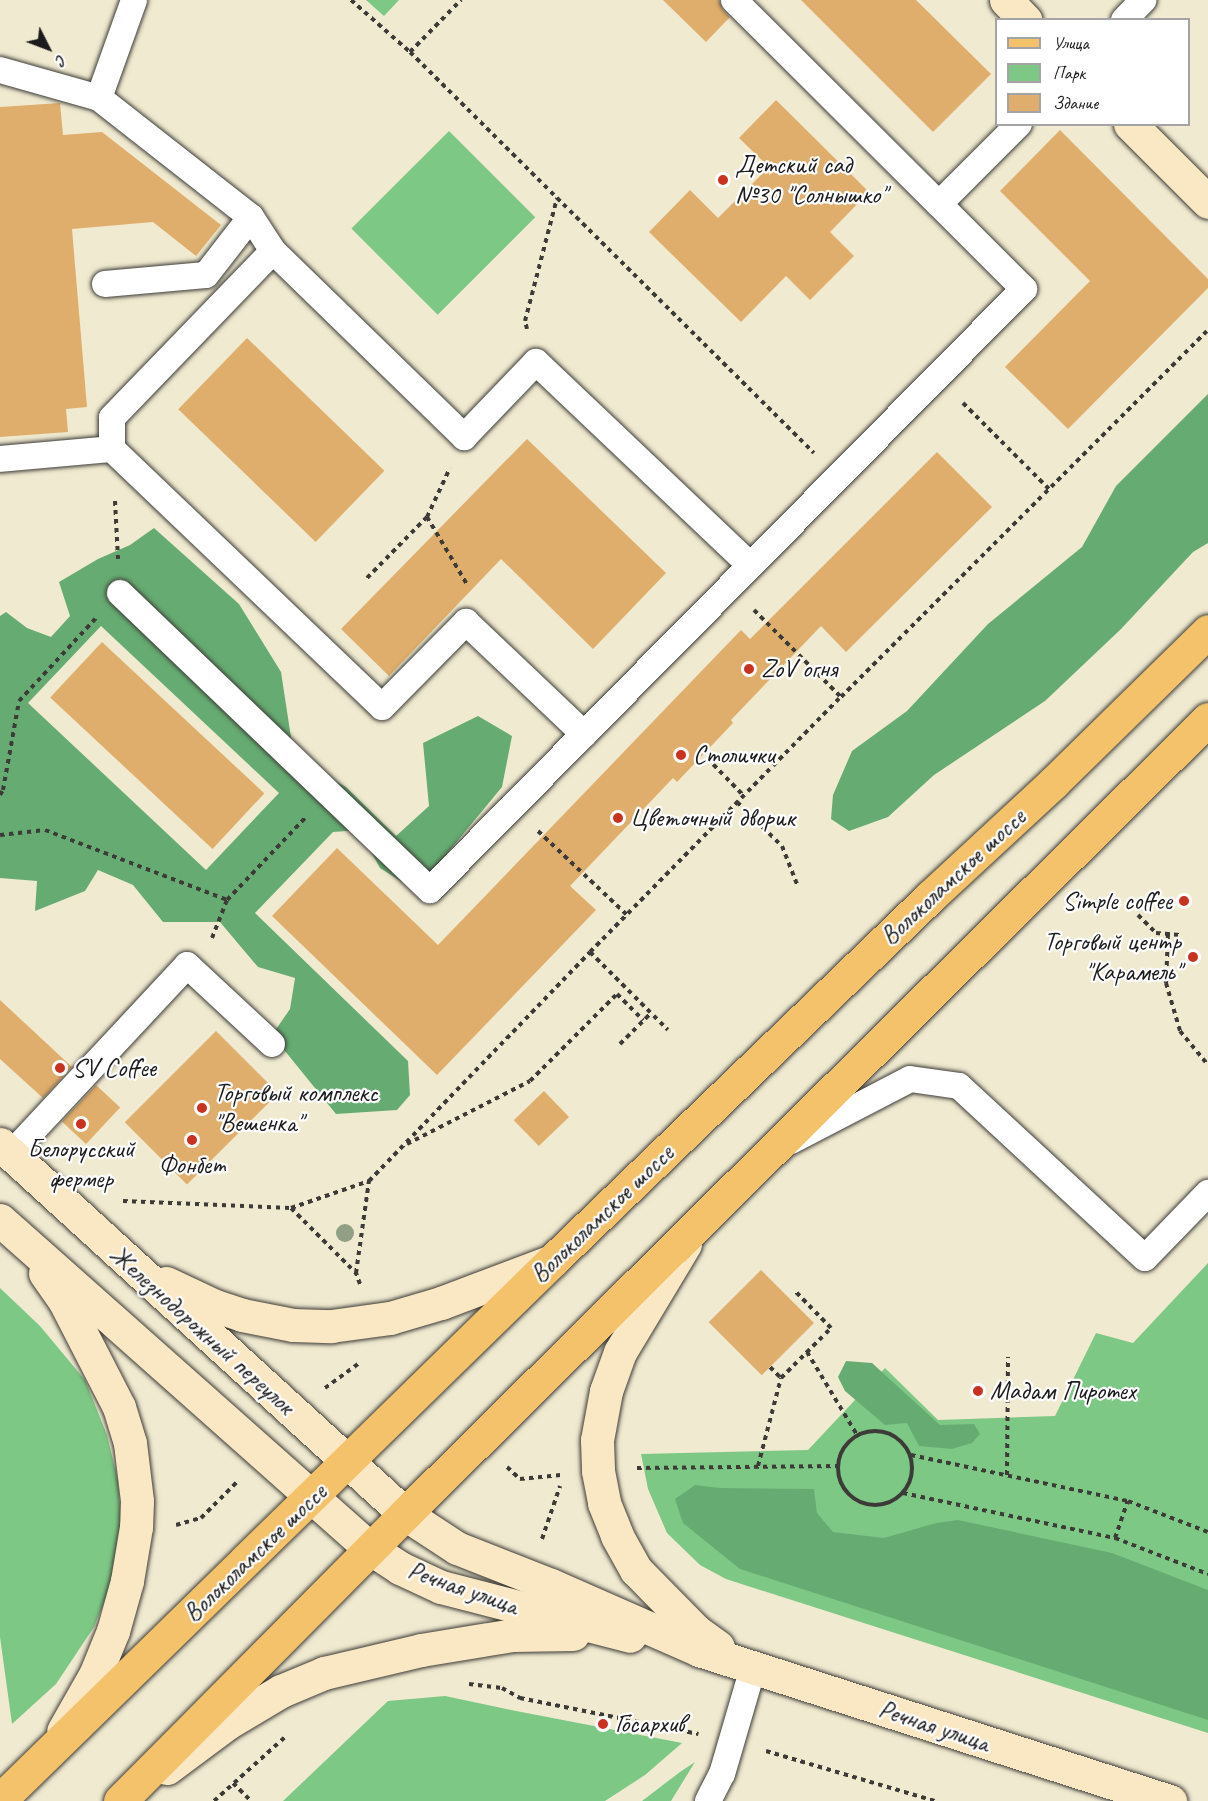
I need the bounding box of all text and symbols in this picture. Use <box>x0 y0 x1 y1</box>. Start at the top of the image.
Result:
north arrow <box>18 18 78 78</box>
legend <box>995 18 1190 126</box>
text: Улица <box>1053 32 1089 54</box>
text: С <box>51 50 71 70</box>
text: Парк <box>1053 62 1085 84</box>
text: Здание <box>1053 92 1098 114</box>
place label: Детский сад №30 "Солнышко" <box>735 149 886 210</box>
marker: Детский сад №30 "Солнышко" <box>716 173 730 187</box>
place label: ZoV огня <box>761 653 837 685</box>
marker: ZoV огня <box>742 662 756 676</box>
place label: Столички <box>693 739 774 771</box>
marker: Столички <box>674 748 688 762</box>
place label: Цветочный дворик <box>630 802 795 834</box>
street label: Волоколамское шоссе <box>874 802 1032 952</box>
marker: Цветочный дворик <box>611 811 625 825</box>
place label: Simple coffee <box>1062 885 1172 917</box>
marker: Simple coffee <box>1177 894 1191 908</box>
place label: Торговый центр "Карамель" <box>1044 926 1181 988</box>
marker: Торговый центр "Карамель" <box>1186 950 1200 964</box>
place label: SV Coffee <box>72 1052 156 1084</box>
marker: SV Coffee <box>53 1061 67 1075</box>
place label: Торговый комплекс "Вешенка" <box>214 1077 378 1138</box>
marker: Торговый комплекс "Вешенка" <box>195 1101 209 1115</box>
marker: Белорусский фермер <box>74 1117 88 1131</box>
place label: Белорусский фермер <box>27 1133 135 1194</box>
marker: Фонбет <box>185 1133 199 1147</box>
street label: Волоколамское шоссе <box>524 1138 680 1290</box>
place label: Фонбет <box>159 1149 225 1181</box>
street label: Железнодорожный переулок <box>103 1239 301 1421</box>
place label: Мадам Пиротех <box>990 1375 1139 1407</box>
marker: Мадам Пиротех <box>971 1384 985 1398</box>
street label: Волоколамское шоссе <box>177 1477 333 1629</box>
street label: Речная улица <box>404 1555 522 1621</box>
street label: Речная улица <box>875 1693 993 1759</box>
place label: Госархив <box>615 1708 685 1740</box>
marker: Госархив <box>596 1717 610 1731</box>

